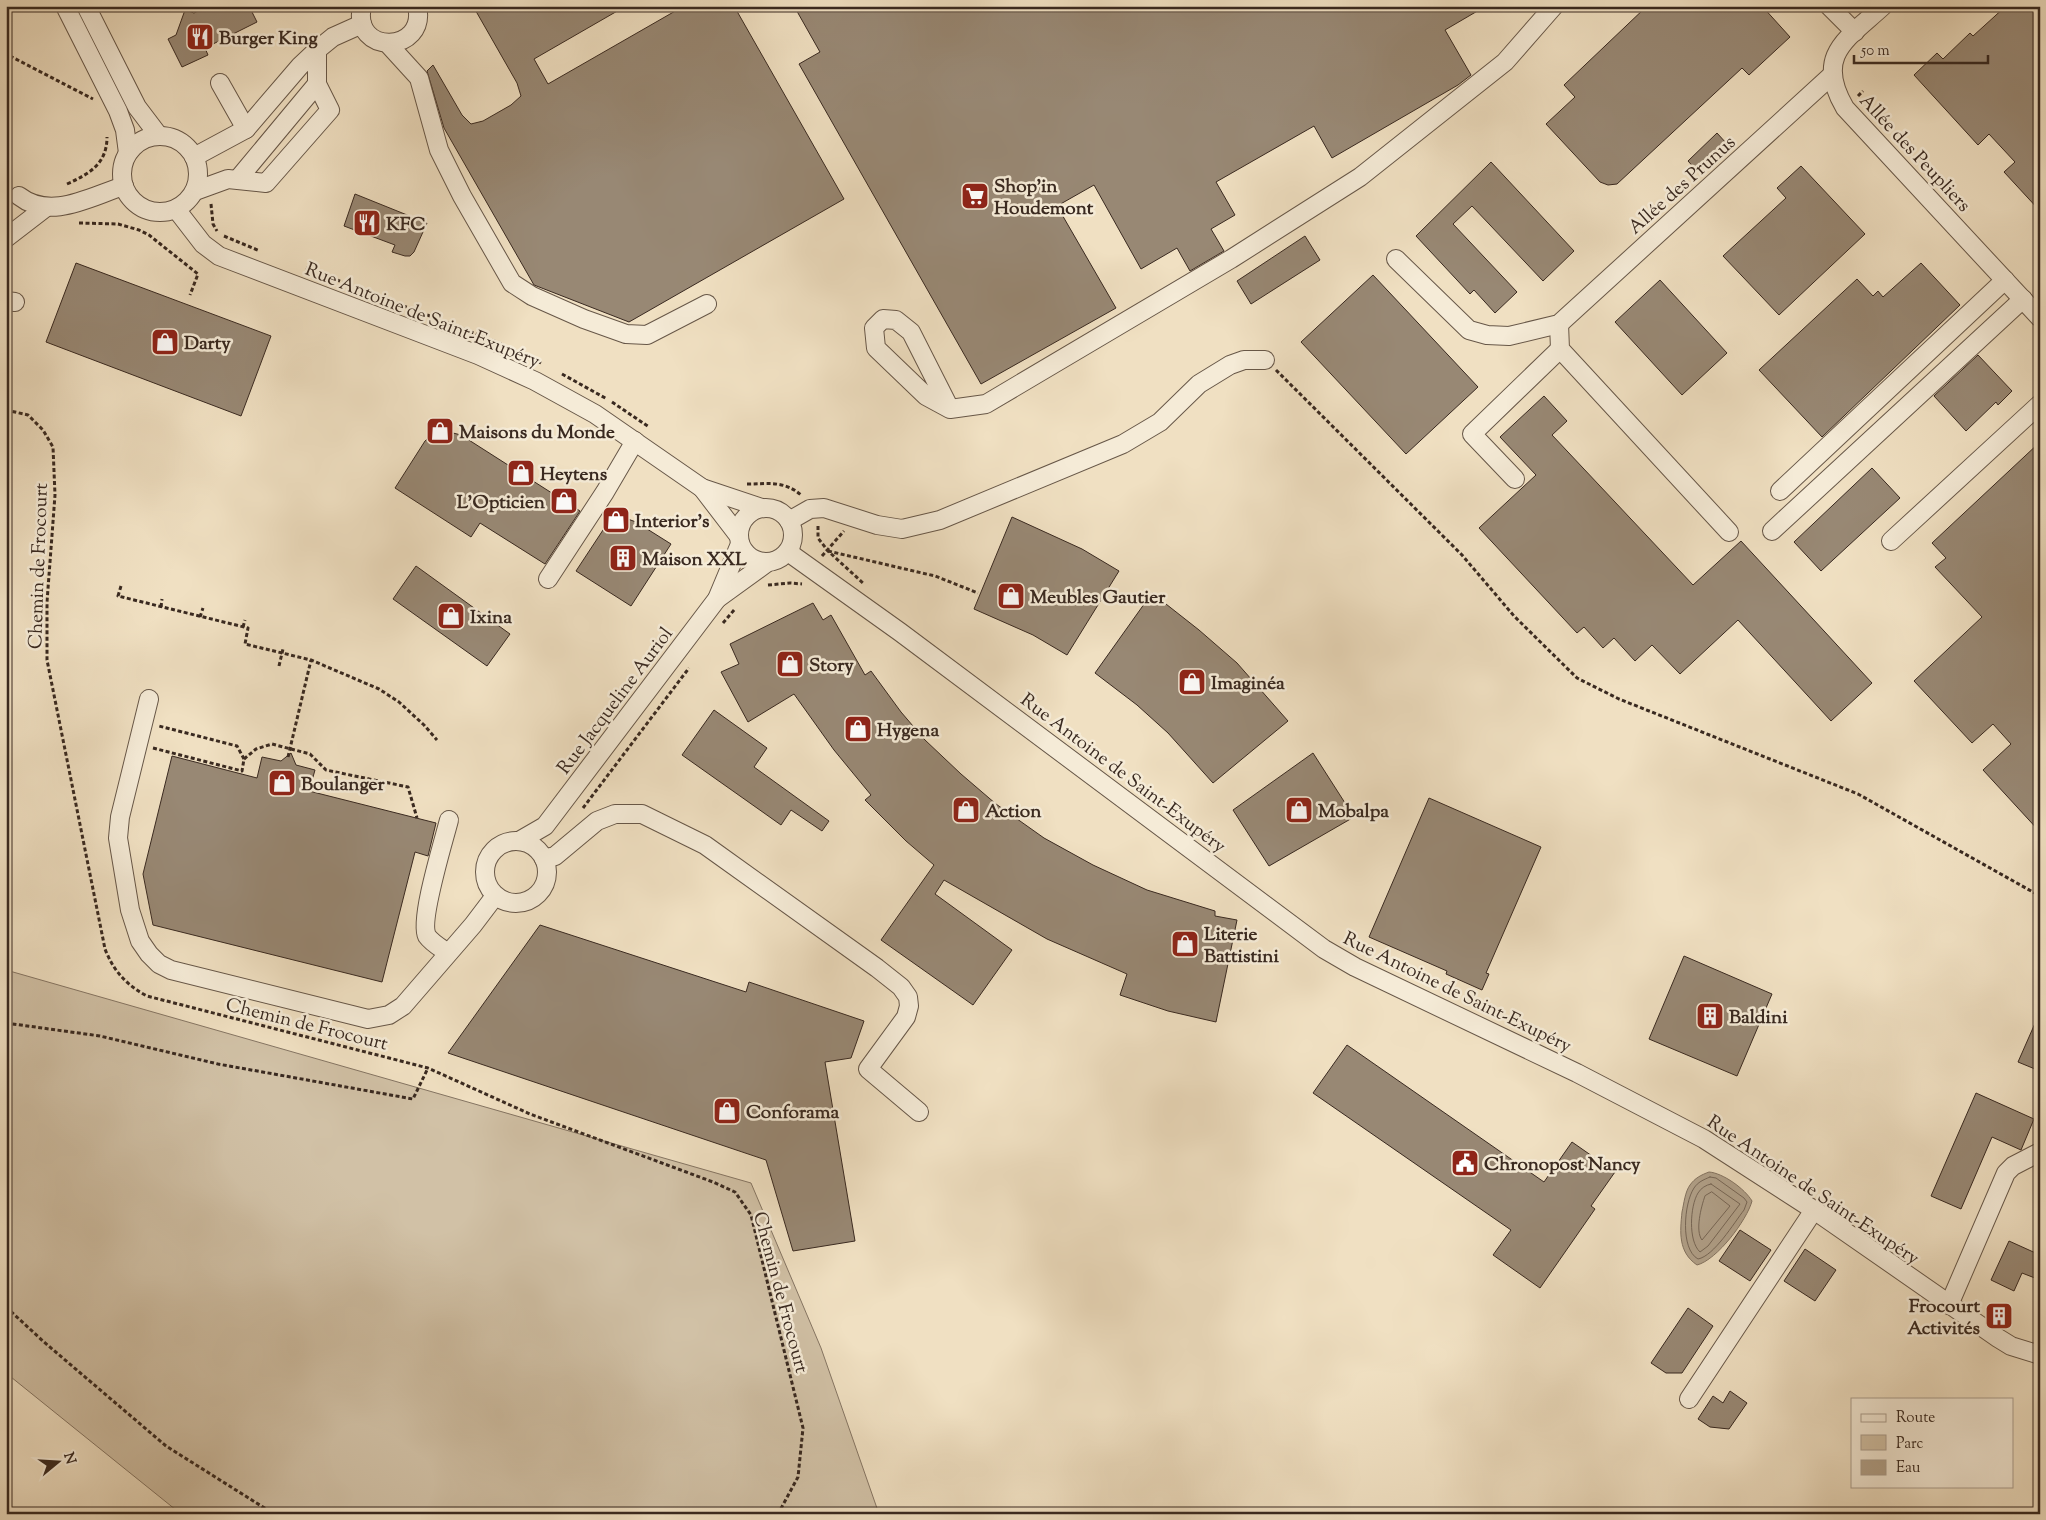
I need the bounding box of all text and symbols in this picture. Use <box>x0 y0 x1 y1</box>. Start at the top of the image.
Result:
restaurant icon: Burger King <box>185 22 215 52</box>
place label: Burger King <box>219 26 318 53</box>
scale bar <box>1854 32 1987 64</box>
text: 50 m <box>1860 41 1890 62</box>
street label: Allée des Peupliers <box>1852 89 1976 219</box>
street label: Allée des Prunus <box>1623 130 1742 242</box>
place label: Shop’in Houdemont <box>994 174 1094 223</box>
supermarket icon: Shop’in Houdemont <box>960 181 990 211</box>
restaurant icon: KFC <box>352 208 382 238</box>
place label: KFC <box>386 212 426 239</box>
street label: Rue Antoine de Saint-Exupéry <box>301 257 544 376</box>
shop icon: Darty <box>150 327 180 357</box>
place label: Darty <box>184 331 231 358</box>
shop icon: Maisons du Monde <box>425 416 455 446</box>
place label: Maisons du Monde <box>459 420 615 447</box>
shop icon: Heytens <box>506 458 536 488</box>
place label: Heytens <box>540 462 608 489</box>
street label: Chemin de Frocourt <box>23 482 56 650</box>
shop icon: L'Opticien <box>549 486 579 516</box>
place label: L'Opticien <box>457 490 546 517</box>
shop icon: Interior's <box>601 505 631 535</box>
place label: Interior's <box>635 509 710 536</box>
building icon: Maison XXL <box>608 543 638 573</box>
place label: Maison XXL <box>642 547 747 574</box>
shop icon: Meubles Gautier <box>996 581 1026 611</box>
place label: Meubles Gautier <box>1030 585 1166 612</box>
shop icon: Ixina <box>436 601 466 631</box>
place label: Ixina <box>470 605 512 632</box>
street label: Rue Jacqueline Auriol <box>552 622 680 781</box>
shop icon: Story <box>775 649 805 679</box>
place label: Story <box>809 653 854 680</box>
shop icon: Imaginéa <box>1177 667 1207 697</box>
place label: Imaginéa <box>1211 671 1285 698</box>
street label: Rue Antoine de Saint-Exupéry <box>1014 688 1231 861</box>
shop icon: Hygena <box>843 714 873 744</box>
place label: Hygena <box>877 718 939 745</box>
shop icon: Boulanger <box>267 768 297 798</box>
place label: Boulanger <box>301 772 385 799</box>
shop icon: Action <box>951 795 981 825</box>
shop icon: Mobalpa <box>1284 795 1314 825</box>
place label: Action <box>985 799 1042 826</box>
place label: Mobalpa <box>1318 799 1389 826</box>
place label: Literie Battistini <box>1204 922 1280 971</box>
street label: Rue Antoine de Saint-Exupéry <box>1338 926 1576 1061</box>
shop icon: Literie Battistini <box>1170 929 1200 959</box>
street label: Chemin de Frocourt <box>222 992 391 1059</box>
building icon: Baldini <box>1695 1001 1725 1031</box>
place label: Baldini <box>1729 1005 1788 1032</box>
shop icon: Conforama <box>712 1096 742 1126</box>
place label: Conforama <box>746 1100 840 1127</box>
street label: Rue Antoine de Saint-Exupéry <box>1701 1110 1925 1273</box>
public building icon: Chronopost Nancy <box>1450 1148 1480 1178</box>
place label: Chronopost Nancy <box>1484 1152 1641 1179</box>
street label: Chemin de Frocourt <box>745 1209 814 1377</box>
place label: Frocourt Activités <box>1907 1294 1981 1343</box>
building icon: Frocourt Activités <box>1984 1301 2014 1331</box>
legend <box>1851 1398 2014 1488</box>
text: Route <box>1896 1408 1935 1429</box>
text: Parc <box>1896 1434 1924 1455</box>
north arrow <box>32 1438 82 1488</box>
text: N <box>57 1450 80 1467</box>
text: Eau <box>1896 1458 1921 1479</box>

